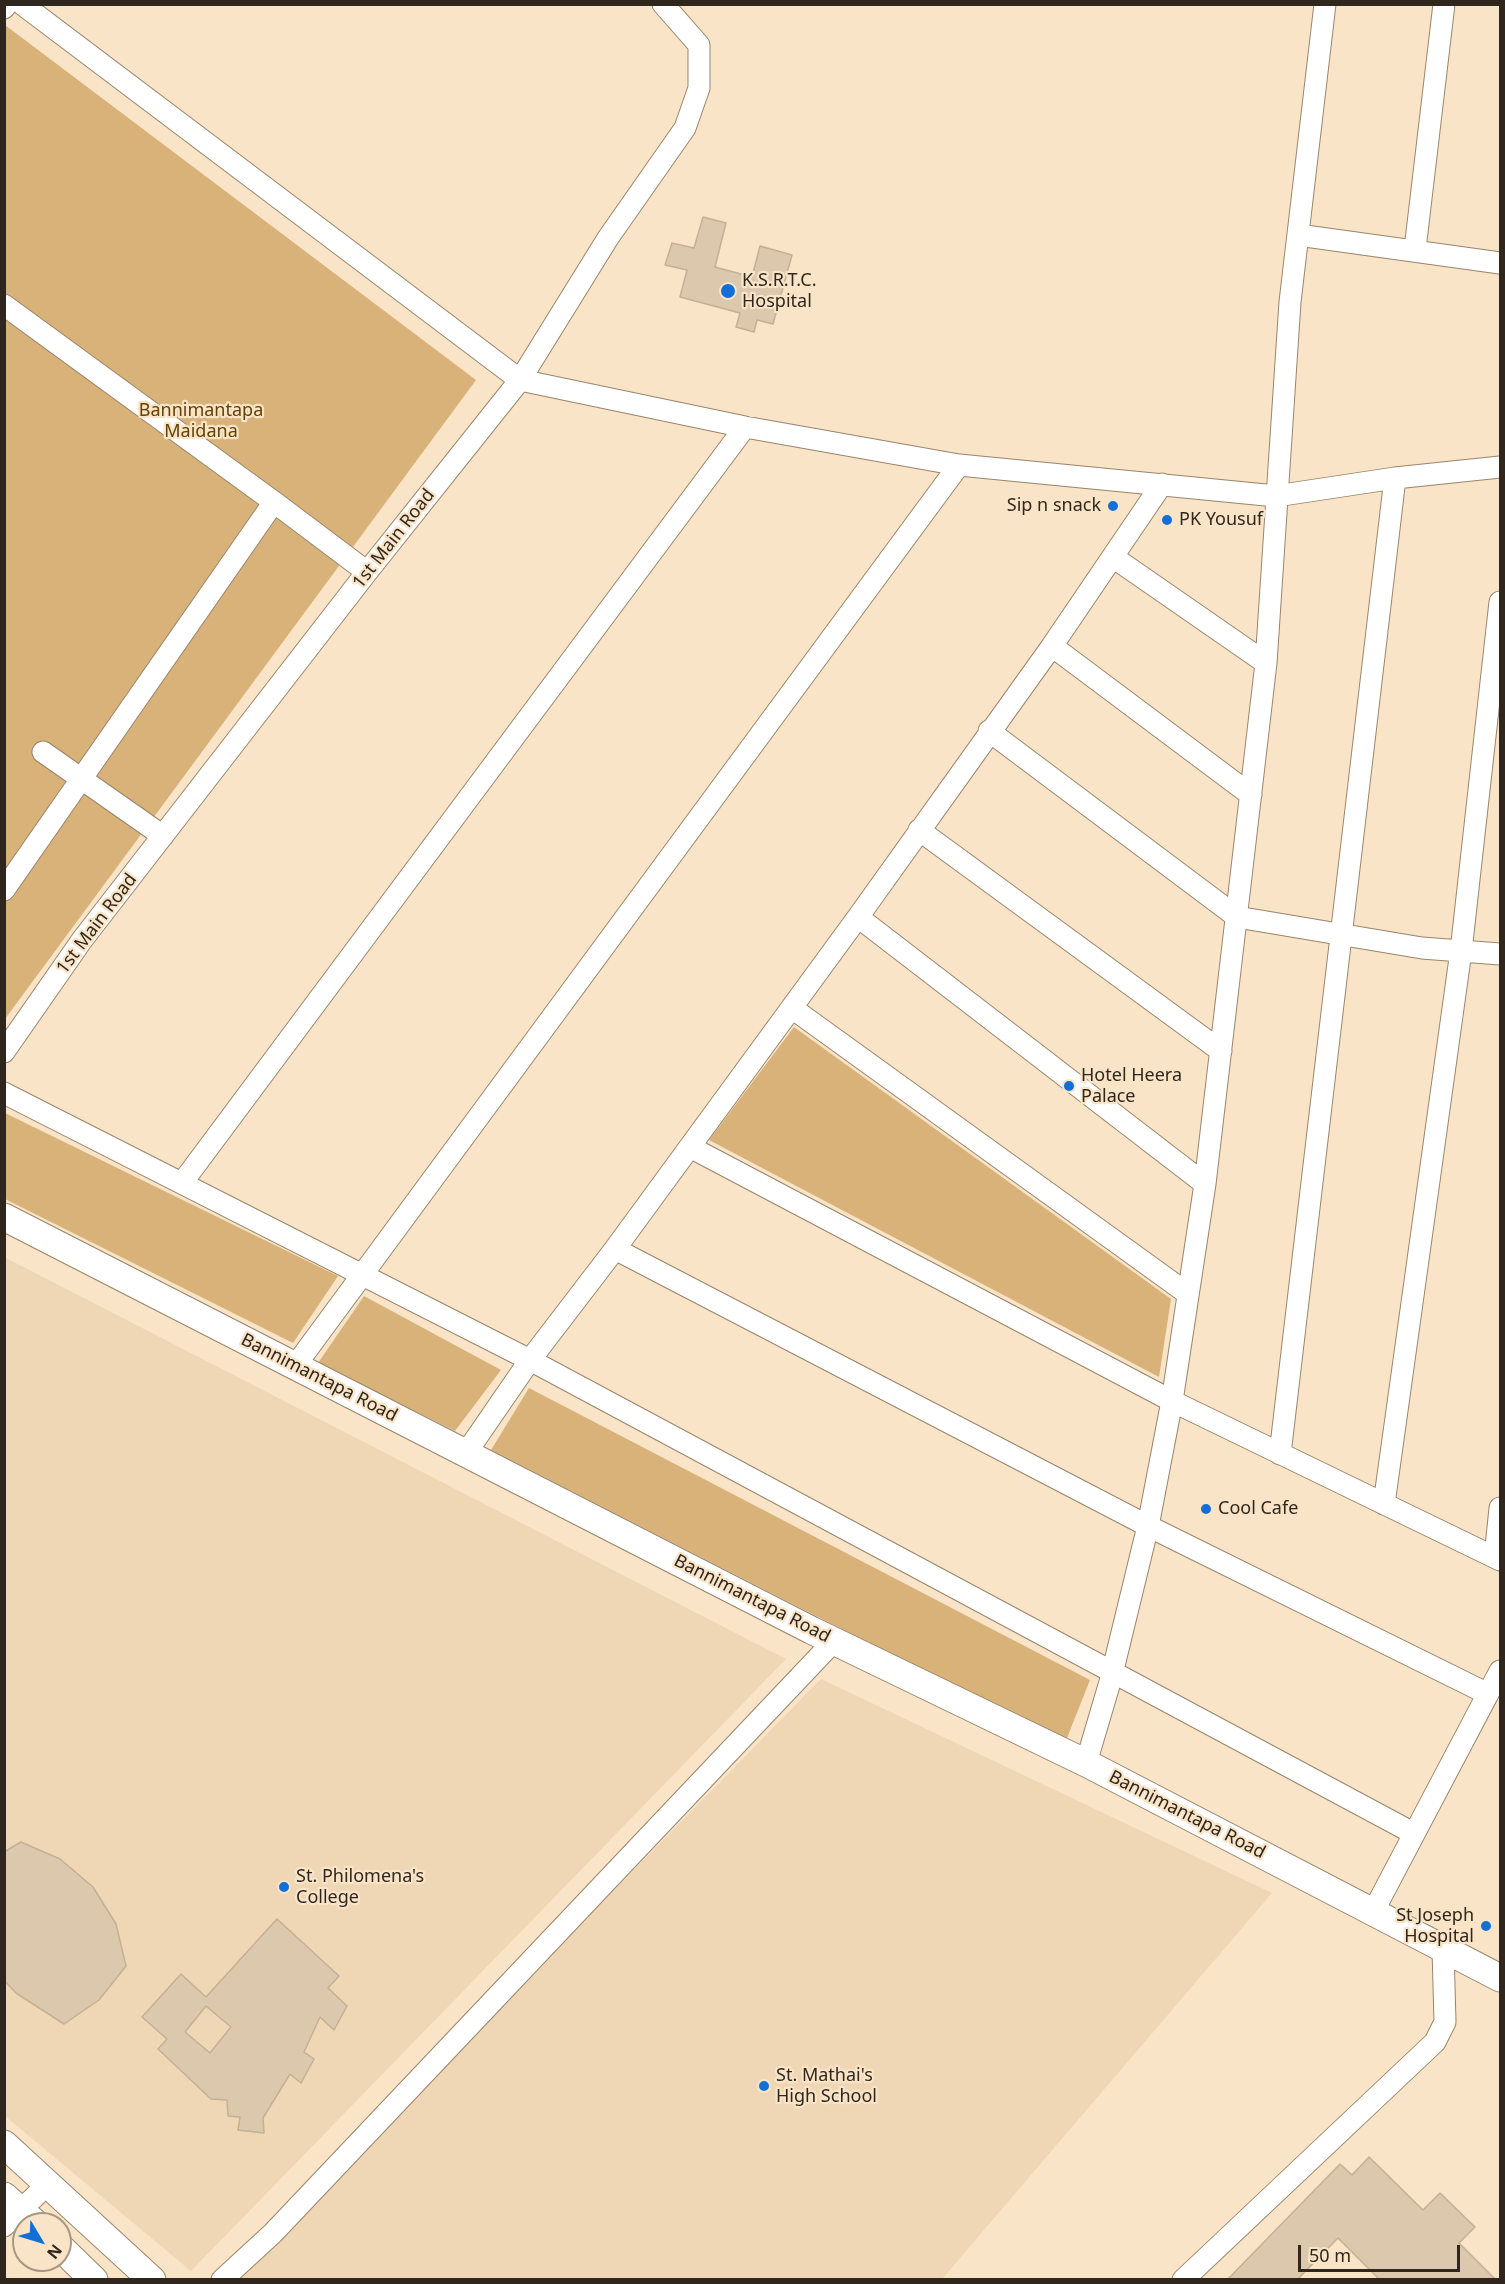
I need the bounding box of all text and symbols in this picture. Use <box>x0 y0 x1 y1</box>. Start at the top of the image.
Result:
place label: K.S.R.T.C. Hospital <box>742 270 816 312</box>
marker: K.S.R.T.C. Hospital <box>719 282 737 300</box>
park label: Bannimantapa Maidana <box>139 400 263 442</box>
street label: 1st Main Road <box>348 485 440 593</box>
place label: Sip n snack <box>1007 495 1101 517</box>
marker: Sip n snack <box>1106 499 1120 513</box>
place label: PK Yousuf <box>1179 509 1263 531</box>
marker: PK Yousuf <box>1160 513 1174 527</box>
street label: 1st Main Road <box>52 869 142 979</box>
place label: Hotel Heera Palace <box>1081 1065 1182 1108</box>
marker: Hotel Heera Palace <box>1062 1079 1076 1093</box>
street label: Bannimantapa Road <box>237 1329 401 1427</box>
place label: Cool Cafe <box>1218 1498 1298 1520</box>
marker: Cool Cafe <box>1199 1502 1213 1516</box>
street label: Bannimantapa Road <box>670 1550 834 1648</box>
street label: Bannimantapa Road <box>1105 1766 1269 1864</box>
place label: St. Philomena's College <box>296 1866 424 1908</box>
marker: St. Philomena's College <box>277 1880 291 1894</box>
place label: St Joseph Hospital <box>1396 1905 1474 1948</box>
marker: St Joseph Hospital <box>1479 1919 1493 1933</box>
place label: St. Mathai's High School <box>776 2065 877 2108</box>
marker: St. Mathai's High School <box>757 2079 771 2093</box>
north arrow <box>12 2212 72 2272</box>
scale bar <box>1301 2233 1463 2271</box>
text: N <box>42 2240 67 2264</box>
text: 50 m <box>1309 2243 1351 2267</box>

